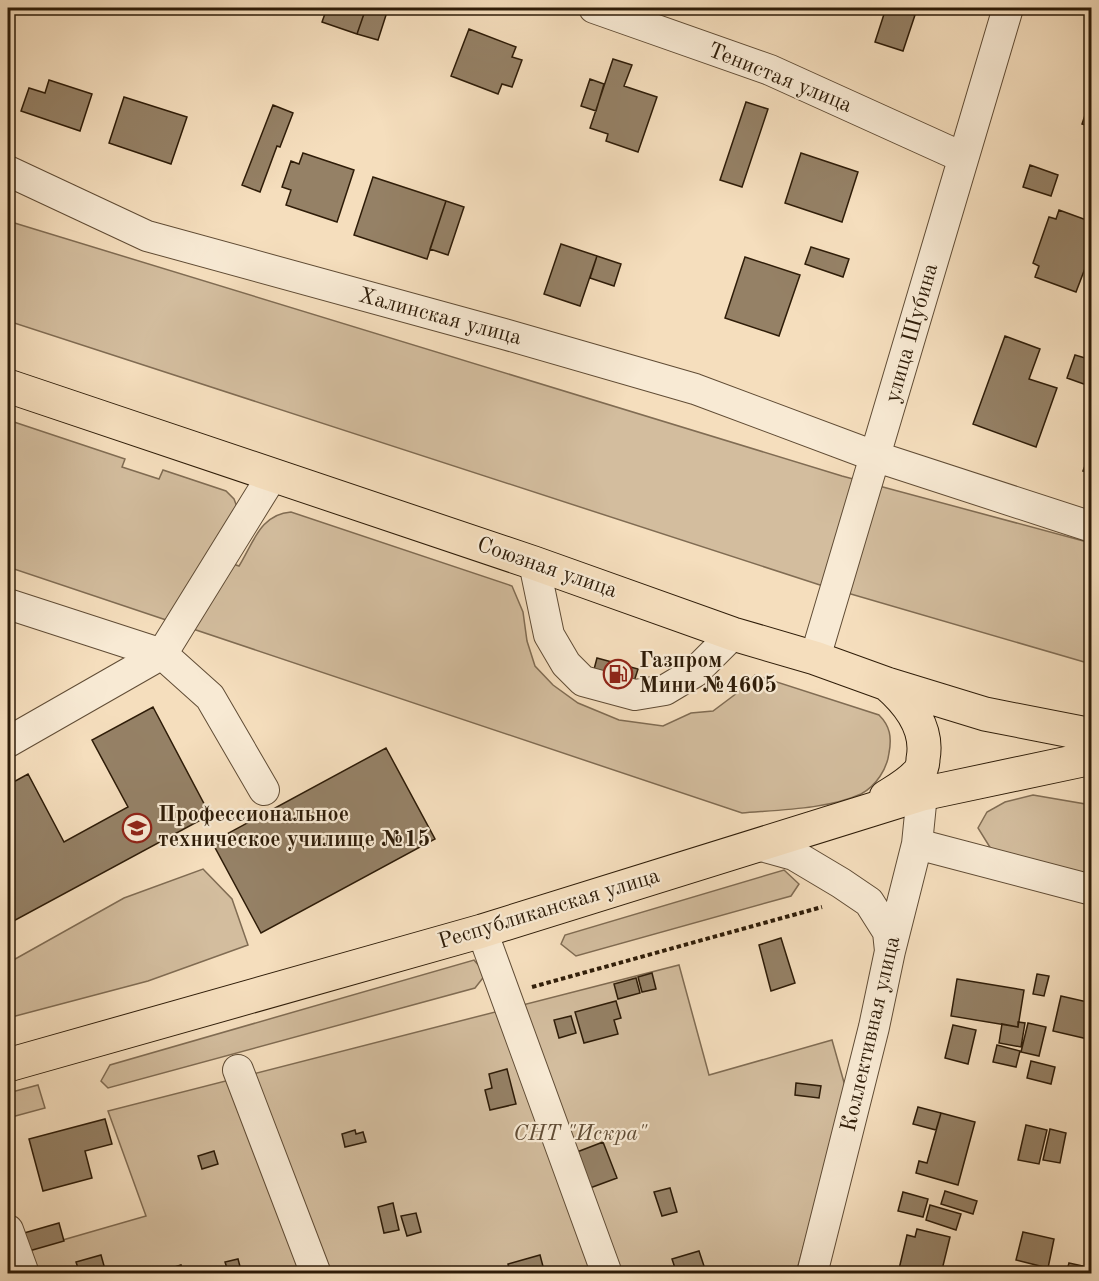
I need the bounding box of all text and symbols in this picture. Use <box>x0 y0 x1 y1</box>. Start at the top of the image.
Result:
street label: Тенистая улица <box>705 39 855 117</box>
street label: улица Шубина <box>882 261 942 405</box>
street label: Халинская улица <box>356 285 524 349</box>
street label: Союзная улица <box>474 534 620 602</box>
place label: Газпром Мини №4605 <box>639 650 777 697</box>
fuel station icon: Газпром Мини №4605 <box>602 658 634 690</box>
place label: Профессиональное техническое училище №15 <box>158 804 430 851</box>
school or university icon: Профессиональное техническое училище №15 <box>121 812 153 844</box>
street label: Республиканская улица <box>436 865 662 953</box>
street label: Коллективная улица <box>838 934 904 1134</box>
park label: СНТ "Искра" <box>513 1123 648 1145</box>

